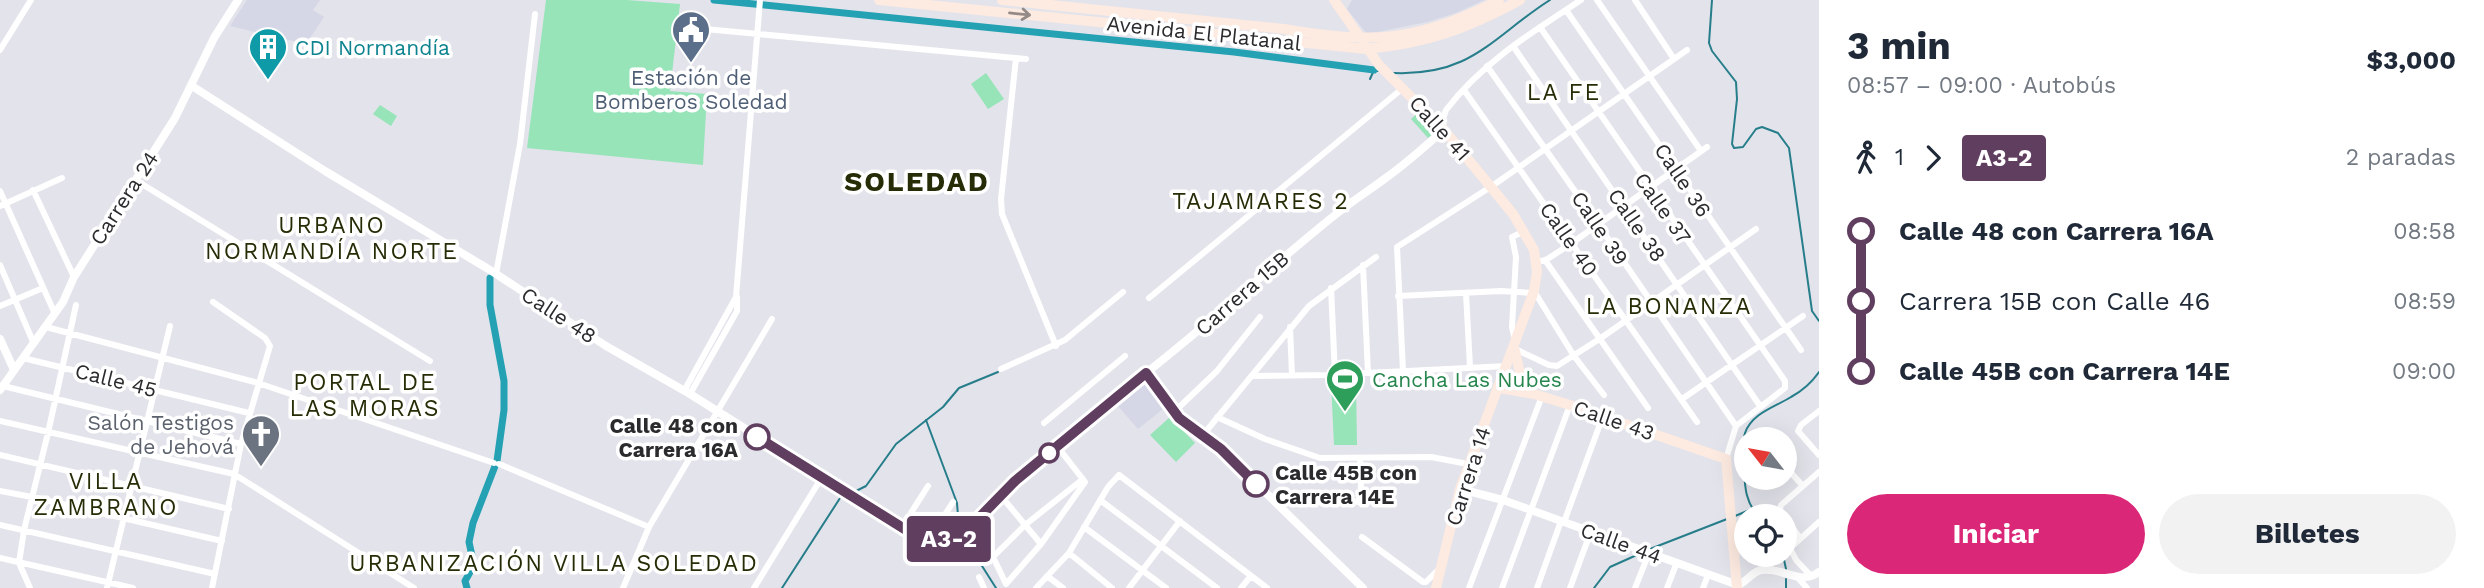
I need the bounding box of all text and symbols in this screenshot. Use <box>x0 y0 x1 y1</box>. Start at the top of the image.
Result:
one-way arrow <box>1008 8 1030 21</box>
public building icon: Estación de Bomberos Soledad <box>670 9 712 64</box>
street label: Avenida El Platanal <box>1105 10 1303 56</box>
text: 3 min <box>1847 24 1951 68</box>
building icon: CDI Normandía <box>247 26 289 81</box>
place label: CDI Normandía <box>295 35 450 60</box>
text: $3,000 <box>2366 45 2456 75</box>
place label: Estación de Bomberos Soledad <box>594 65 788 114</box>
text: 08:57 – 09:00 · Autobús <box>1847 72 2116 99</box>
district label: LA FE <box>1527 79 1601 106</box>
street label: Calle 41 <box>1404 90 1476 166</box>
street label: Calle 36 <box>1649 138 1717 222</box>
icon: walk <box>1847 139 1885 177</box>
icon: forward <box>1914 139 1952 177</box>
text: 1 <box>1895 144 1904 171</box>
text: A3-2 <box>1976 144 2032 172</box>
text: 2 paradas <box>2346 144 2456 171</box>
street label: Carrera 24 <box>85 147 163 249</box>
district label: SOLEDAD <box>844 165 990 198</box>
street label: Calle 37 <box>1629 167 1697 249</box>
street label: Calle 38 <box>1603 184 1671 266</box>
street label: Calle 39 <box>1566 186 1634 270</box>
district label: TAJAMARES 2 <box>1172 188 1350 215</box>
street label: Calle 40 <box>1535 197 1603 281</box>
district label: URBANO NORMANDÍA NORTE <box>205 212 459 265</box>
text: Calle 48 con Carrera 16A <box>1899 216 2214 246</box>
text: 08:58 <box>2393 218 2456 245</box>
street label: Carrera 15B <box>1190 246 1294 340</box>
street label: Calle 48 <box>517 282 601 348</box>
text: Carrera 15B con Calle 46 <box>1899 286 2210 316</box>
text: 08:59 <box>2393 288 2456 315</box>
district label: LA BONANZA <box>1586 293 1752 320</box>
text: Calle 45B con Carrera 14E <box>1899 356 2230 386</box>
street label: Calle 45 <box>72 358 160 402</box>
sports icon: Cancha Las Nubes <box>1324 358 1366 413</box>
text: 09:00 <box>2392 358 2456 385</box>
place label: Cancha Las Nubes <box>1372 367 1562 392</box>
district label: PORTAL DE LAS MORAS <box>289 369 441 422</box>
street label: Calle 43 <box>1570 395 1658 445</box>
place label: Salón Testigos de Jehová <box>87 410 234 459</box>
church icon: Salón Testigos de Jehová <box>240 413 282 468</box>
place label: Calle 48 con Carrera 16A <box>609 413 739 462</box>
street label: Carrera 14 <box>1440 423 1496 529</box>
marker: Calle 48 con Carrera 16A <box>744 424 770 450</box>
north arrow <box>1734 427 1797 490</box>
map controls <box>1734 427 1797 567</box>
unlabelled marker <box>1039 443 1059 463</box>
place label: Calle 45B con Carrera 14E <box>1275 460 1417 509</box>
district label: VILLA ZAMBRANO <box>34 468 178 521</box>
marker: Calle 45B con Carrera 14E <box>1243 471 1269 497</box>
button: Iniciar <box>1847 494 2145 574</box>
button: Billetes <box>2159 494 2456 574</box>
button: locate <box>1734 504 1797 567</box>
line badge: A3-2 <box>900 516 998 562</box>
street label: Calle 44 <box>1577 517 1665 569</box>
text: A3-2 <box>921 525 977 553</box>
district label: URBANIZACIÓN VILLA SOLEDAD <box>349 549 759 577</box>

